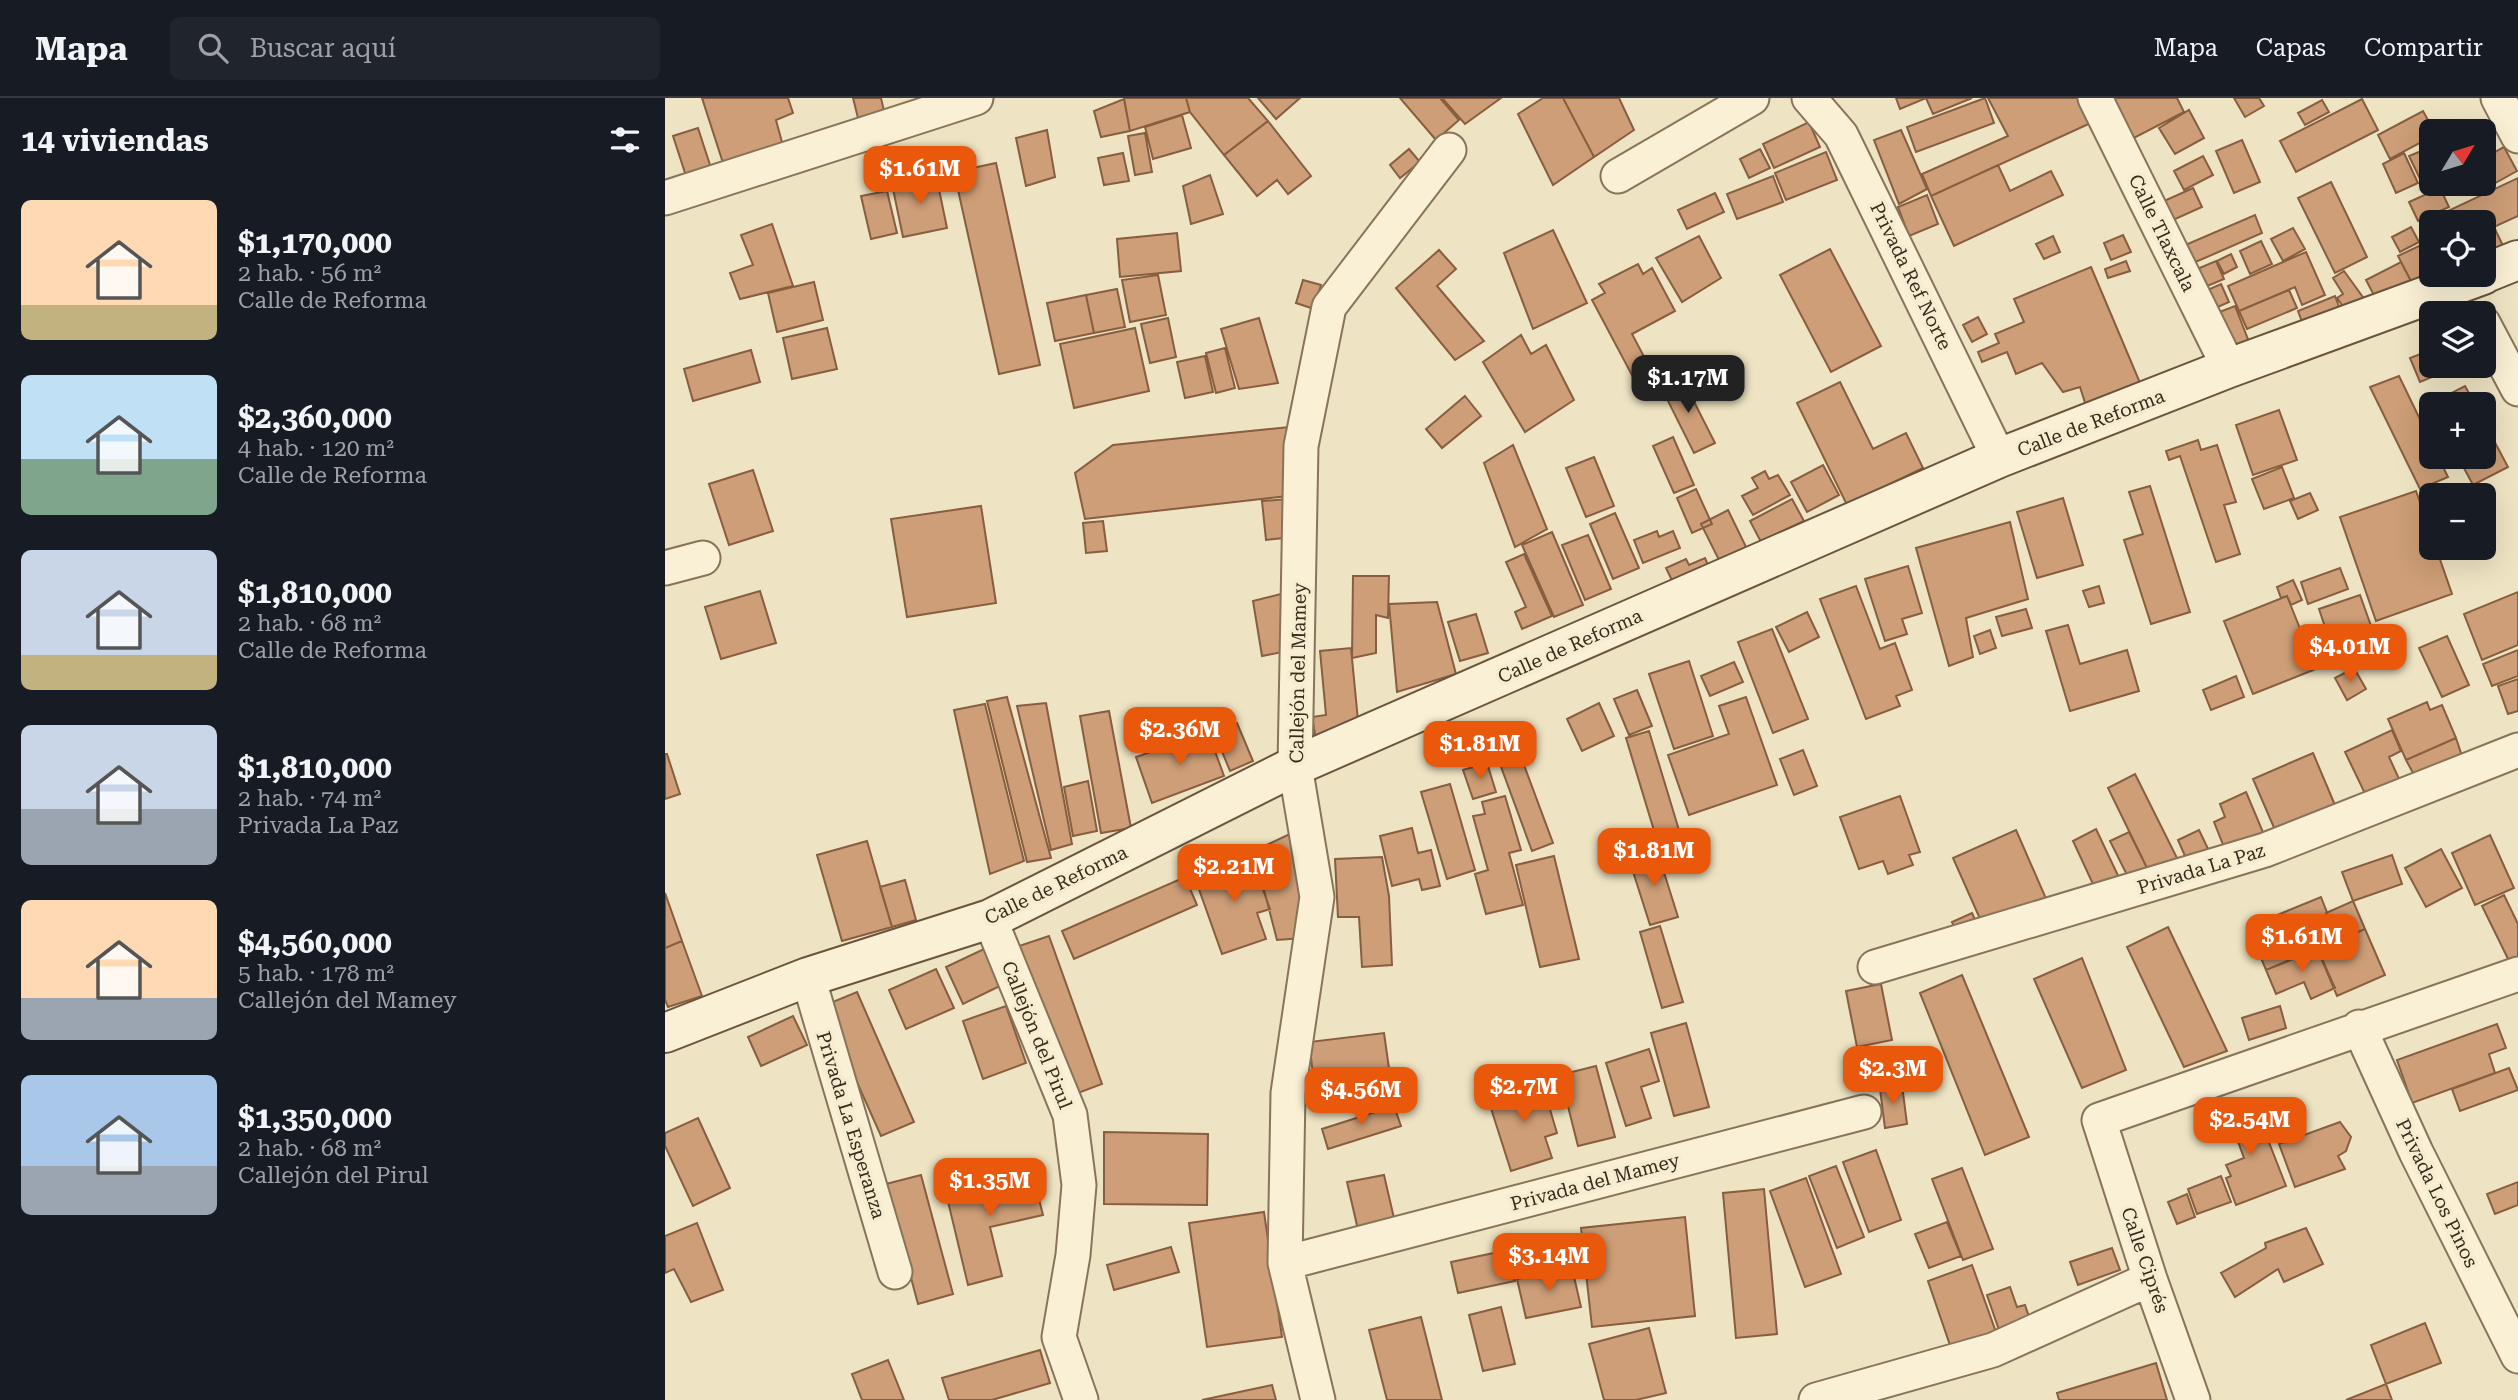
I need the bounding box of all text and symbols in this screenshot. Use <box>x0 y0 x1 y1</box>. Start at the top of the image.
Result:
search box <box>170 17 660 80</box>
text: Mapa <box>35 29 128 68</box>
icon: search <box>194 29 232 67</box>
text: Buscar aquí <box>250 33 396 63</box>
text: Mapa <box>2154 34 2218 62</box>
text: Capas <box>2256 34 2326 62</box>
text: Compartir <box>2364 34 2483 62</box>
north arrow <box>2419 119 2495 196</box>
map controls <box>2419 119 2496 560</box>
icon: filters <box>606 121 644 159</box>
text: 14 viviendas <box>21 123 209 158</box>
pin: $1.61M <box>863 146 977 206</box>
text: $1.61M <box>880 155 960 182</box>
street label: Calle Tlaxcala <box>2124 171 2201 296</box>
street label: Privada Ref Norte <box>1865 198 1957 354</box>
button: locate <box>2419 210 2496 287</box>
text: $1,170,000 <box>238 225 392 260</box>
icon: home <box>77 228 161 312</box>
text: 2 hab. · 56 m² <box>238 260 381 287</box>
text: Calle de Reforma <box>238 287 427 314</box>
button: layers <box>2419 301 2496 378</box>
pin: $1.17M <box>1631 356 1745 415</box>
text: $1.17M <box>1648 364 1728 391</box>
street label: Calle de Reforma <box>2014 384 2169 462</box>
button: + <box>2419 392 2496 469</box>
text: $2,360,000 <box>238 400 392 435</box>
icon: home <box>77 403 161 487</box>
text: 4 hab. · 120 m² <box>238 435 394 462</box>
text: Calle de Reforma <box>238 462 427 489</box>
button: − <box>2419 483 2496 560</box>
text: $1,810,000 <box>238 575 392 610</box>
icon: home <box>77 578 161 662</box>
street label: Callejón del Mamey <box>1285 582 1311 763</box>
street label: Calle de Reforma <box>1494 603 1647 688</box>
text: 2 hab. · 68 m² <box>238 610 381 637</box>
pin: $4.01M <box>2293 624 2407 684</box>
text: $4.01M <box>2310 633 2390 660</box>
text: Calle de Reforma <box>238 637 427 664</box>
pin: $2.36M <box>1123 708 1237 767</box>
text: $2.36M <box>1140 716 1220 743</box>
pin: $1.81M <box>1423 722 1537 781</box>
text: $1.81M <box>1440 730 1520 757</box>
text: $1,810,000 <box>238 750 392 785</box>
icon: home <box>77 753 161 837</box>
text: 2 hab. · 74 m² <box>238 785 381 812</box>
text: Privada La Paz <box>238 812 398 839</box>
pin: $1.81M <box>1597 828 1711 888</box>
text: $1.81M <box>1614 837 1694 864</box>
street label: Privada La Paz <box>2134 839 2268 899</box>
street label: Calle de Reforma <box>981 840 1132 930</box>
pin: $2.21M <box>1177 844 1291 904</box>
text: $2.21M <box>1194 853 1274 880</box>
pin: $1.61M <box>2245 914 2359 974</box>
text: $1.61M <box>2262 923 2342 950</box>
text: $4,560,000 <box>238 925 392 960</box>
icon: home <box>77 928 161 1012</box>
street label: Callejón del Pirul <box>997 958 1077 1112</box>
text: 5 hab. · 178 m² <box>238 960 394 987</box>
text: Callejón del Mamey <box>238 987 457 1014</box>
street label: Privada La Esperanza <box>812 1029 891 1222</box>
pin: $2.3M <box>1844 1046 1942 1106</box>
text: $2.3M <box>1859 1055 1927 1082</box>
pin: $2.7M <box>1475 1065 1573 1124</box>
pin: $4.56M <box>1304 1068 1418 1127</box>
text: $2.7M <box>1490 1073 1558 1100</box>
text: $4.56M <box>1321 1076 1401 1103</box>
pin: $2.54M <box>2193 1098 2307 1157</box>
text: $1,350,000 <box>238 1100 392 1135</box>
icon: home <box>77 1103 161 1187</box>
text: $2.54M <box>2210 1106 2290 1133</box>
street label: Privada Los Pinos <box>2391 1115 2483 1271</box>
text: 2 hab. · 68 m² <box>238 1135 381 1162</box>
street label: Privada del Mamey <box>1508 1148 1683 1216</box>
pin: $1.35M <box>933 1158 1047 1218</box>
text: Callejón del Pirul <box>238 1162 429 1189</box>
text: $1.35M <box>950 1167 1030 1194</box>
street label: Calle Ciprés <box>2116 1204 2174 1316</box>
pin: $3.14M <box>1492 1234 1606 1293</box>
text: $3.14M <box>1509 1242 1589 1269</box>

